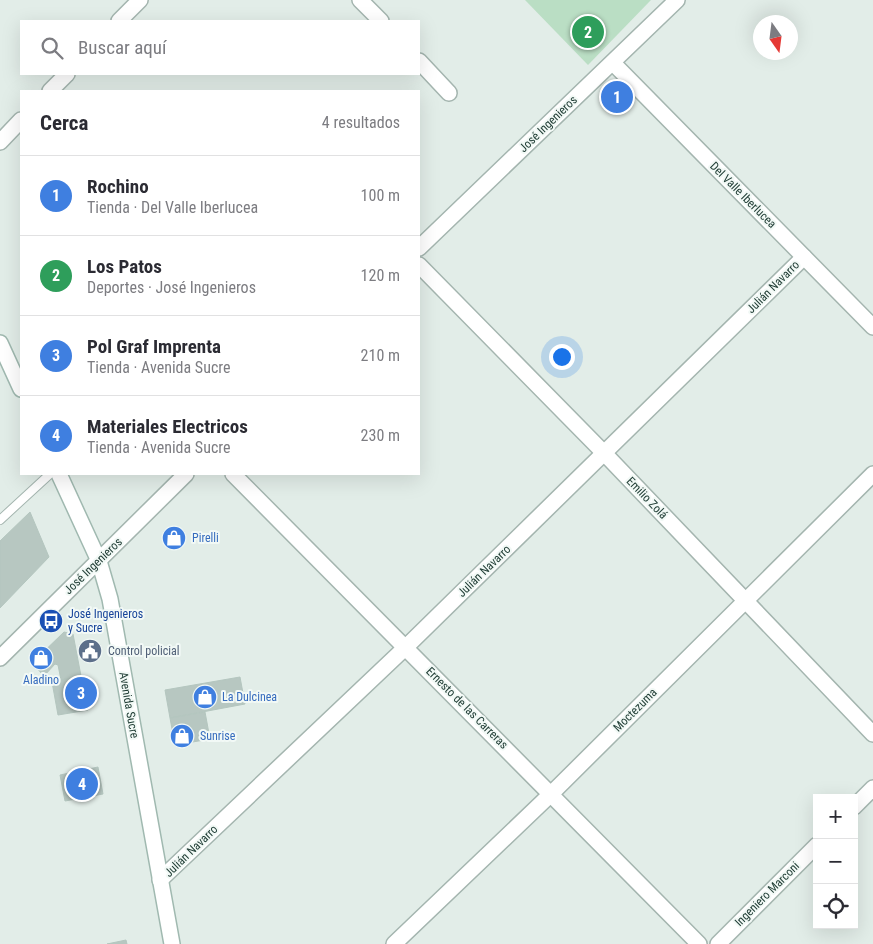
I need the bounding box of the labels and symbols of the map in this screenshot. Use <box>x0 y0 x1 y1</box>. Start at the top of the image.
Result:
pin: 2 <box>572 13 604 51</box>
north arrow <box>753 15 798 60</box>
pin: 1 <box>601 78 633 116</box>
street label: José Ingenieros <box>516 93 580 155</box>
street label: Del Valle Iberlucea <box>707 159 779 231</box>
street label: Julián Navarro <box>744 258 802 316</box>
your location <box>549 344 575 370</box>
street label: Emilio Zolá <box>624 474 671 522</box>
shop icon: Pirelli <box>161 525 187 551</box>
place label: Pirelli <box>192 531 219 545</box>
street label: José Ingenieros <box>61 535 125 597</box>
street label: Julián Navarro <box>454 542 514 600</box>
place label: José Ingenieros y Sucre <box>68 607 143 635</box>
bus stop icon: José Ingenieros y Sucre <box>38 608 64 634</box>
public building icon: Control policial <box>77 638 103 664</box>
place label: Control policial <box>108 644 180 658</box>
shop icon: Aladino <box>28 645 54 671</box>
street label: Ernesto de las Carreras <box>423 664 511 752</box>
street label: Avenida Sucre <box>116 671 142 740</box>
place label: Aladino <box>23 673 59 687</box>
pin: 3 <box>65 674 97 712</box>
shop icon: La Dulcinea <box>192 684 218 710</box>
street label: Moctezuma <box>610 685 660 735</box>
place label: La Dulcinea <box>222 690 277 704</box>
shop icon: Sunrise <box>169 723 195 749</box>
place label: Sunrise <box>200 729 236 743</box>
pin: 4 <box>66 765 98 803</box>
street label: Julián Navarro <box>161 822 221 880</box>
street label: Ingeniero Marconi <box>732 859 802 929</box>

